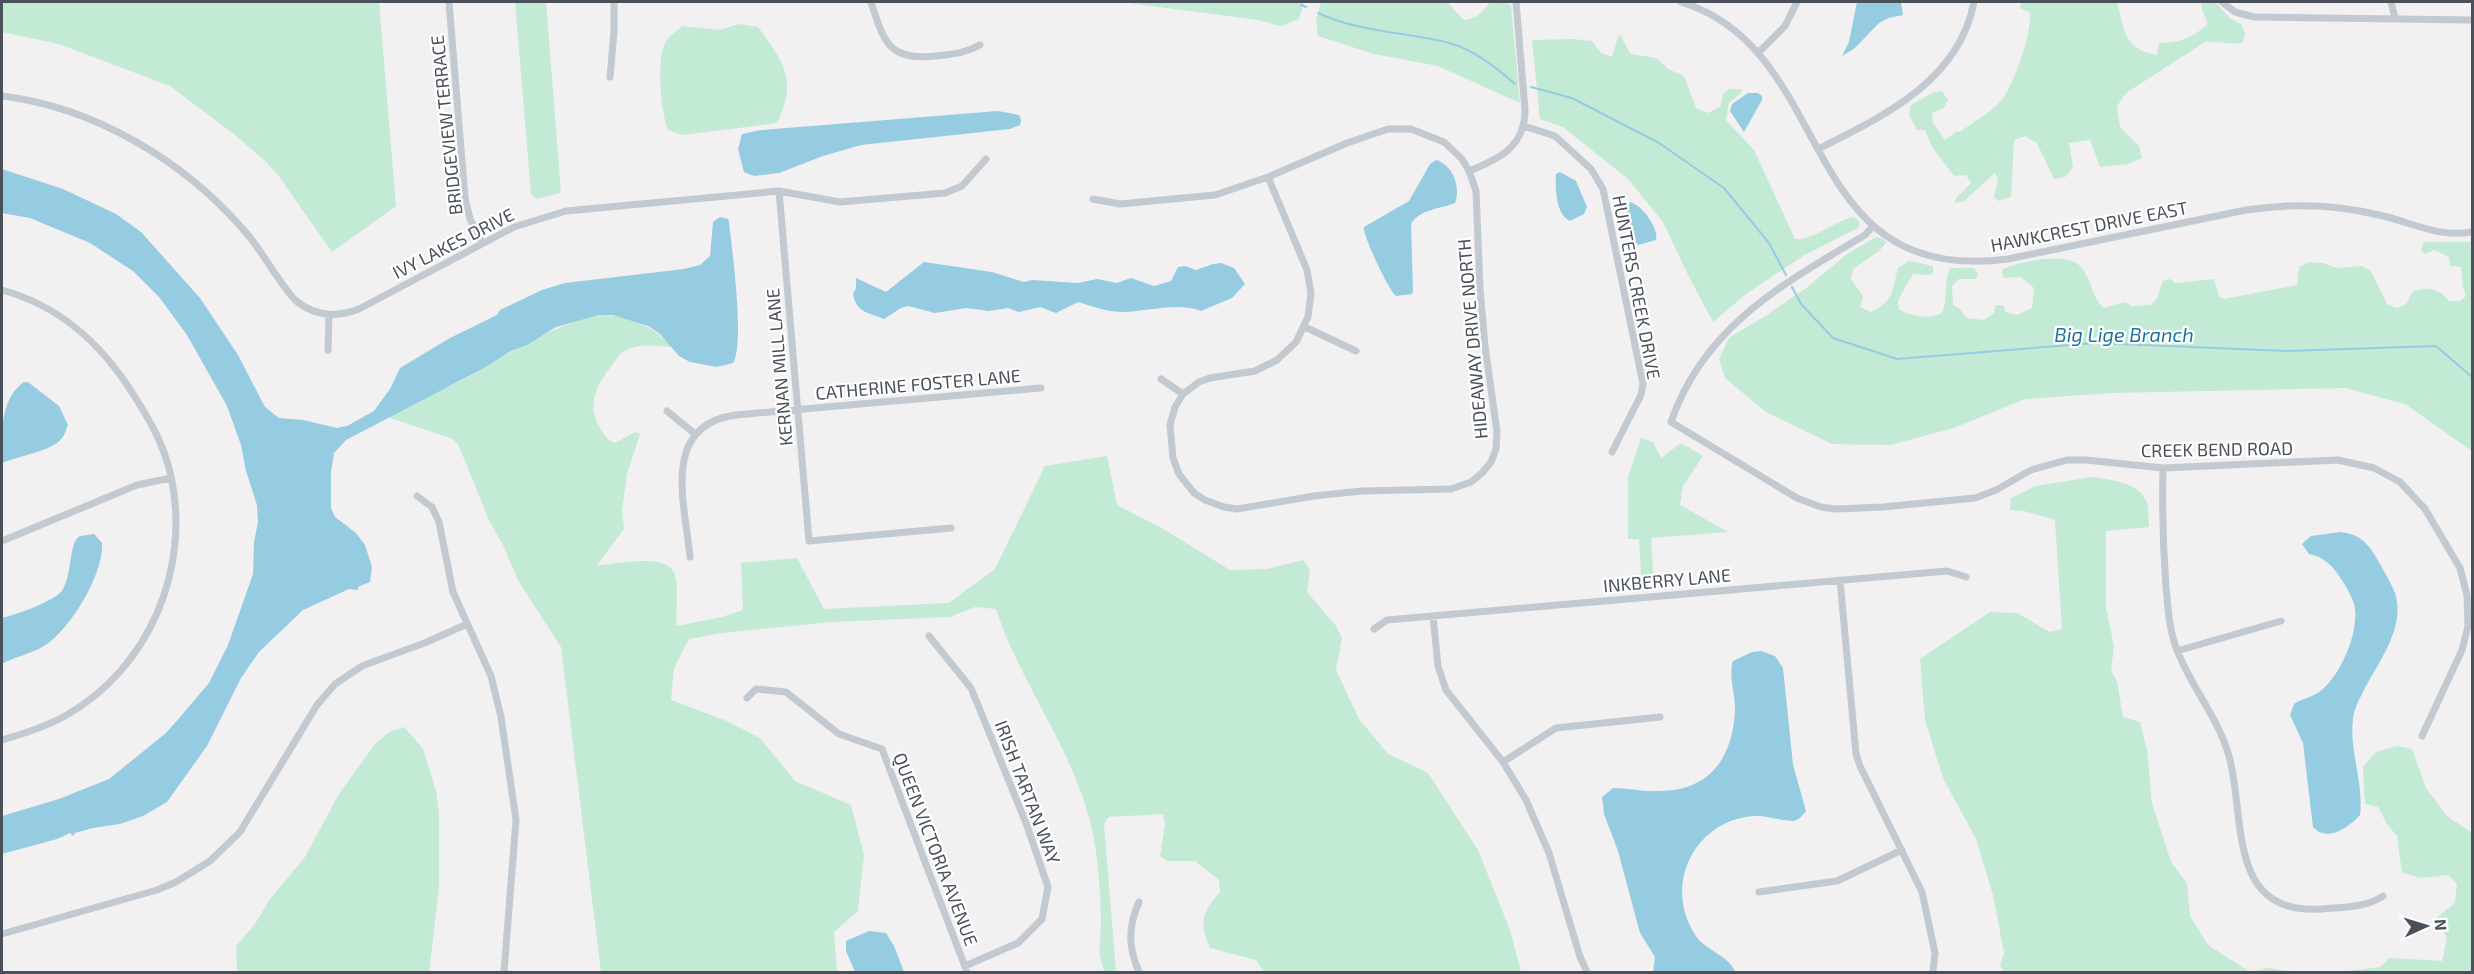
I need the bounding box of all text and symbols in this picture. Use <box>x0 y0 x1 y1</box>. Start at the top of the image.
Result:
street label: BRIDGEVIEW TERRACE <box>426 34 466 216</box>
street label: HUNTERS CREEK DRIVE <box>1608 193 1666 381</box>
street label: HAWKCREST DRIVE EAST <box>1989 196 2190 256</box>
street label: IVY LAKES DRIVE <box>389 203 517 283</box>
street label: HIDEAWAY DRIVE NORTH <box>1452 238 1492 440</box>
street label: KERNAN MILL LANE <box>761 287 797 447</box>
water label: Big Lige Branch <box>2054 322 2194 346</box>
street label: CATHERINE FOSTER LANE <box>814 364 1022 404</box>
street label: CREEK BEND ROAD <box>2141 437 2293 461</box>
street label: INKBERRY LANE <box>1602 563 1732 597</box>
street label: IRISH TARTAN WAY <box>990 717 1066 868</box>
street label: QUEEN VICTORIA AVENUE <box>889 749 983 949</box>
north arrow <box>2396 896 2456 956</box>
text: N <box>2432 918 2451 931</box>

